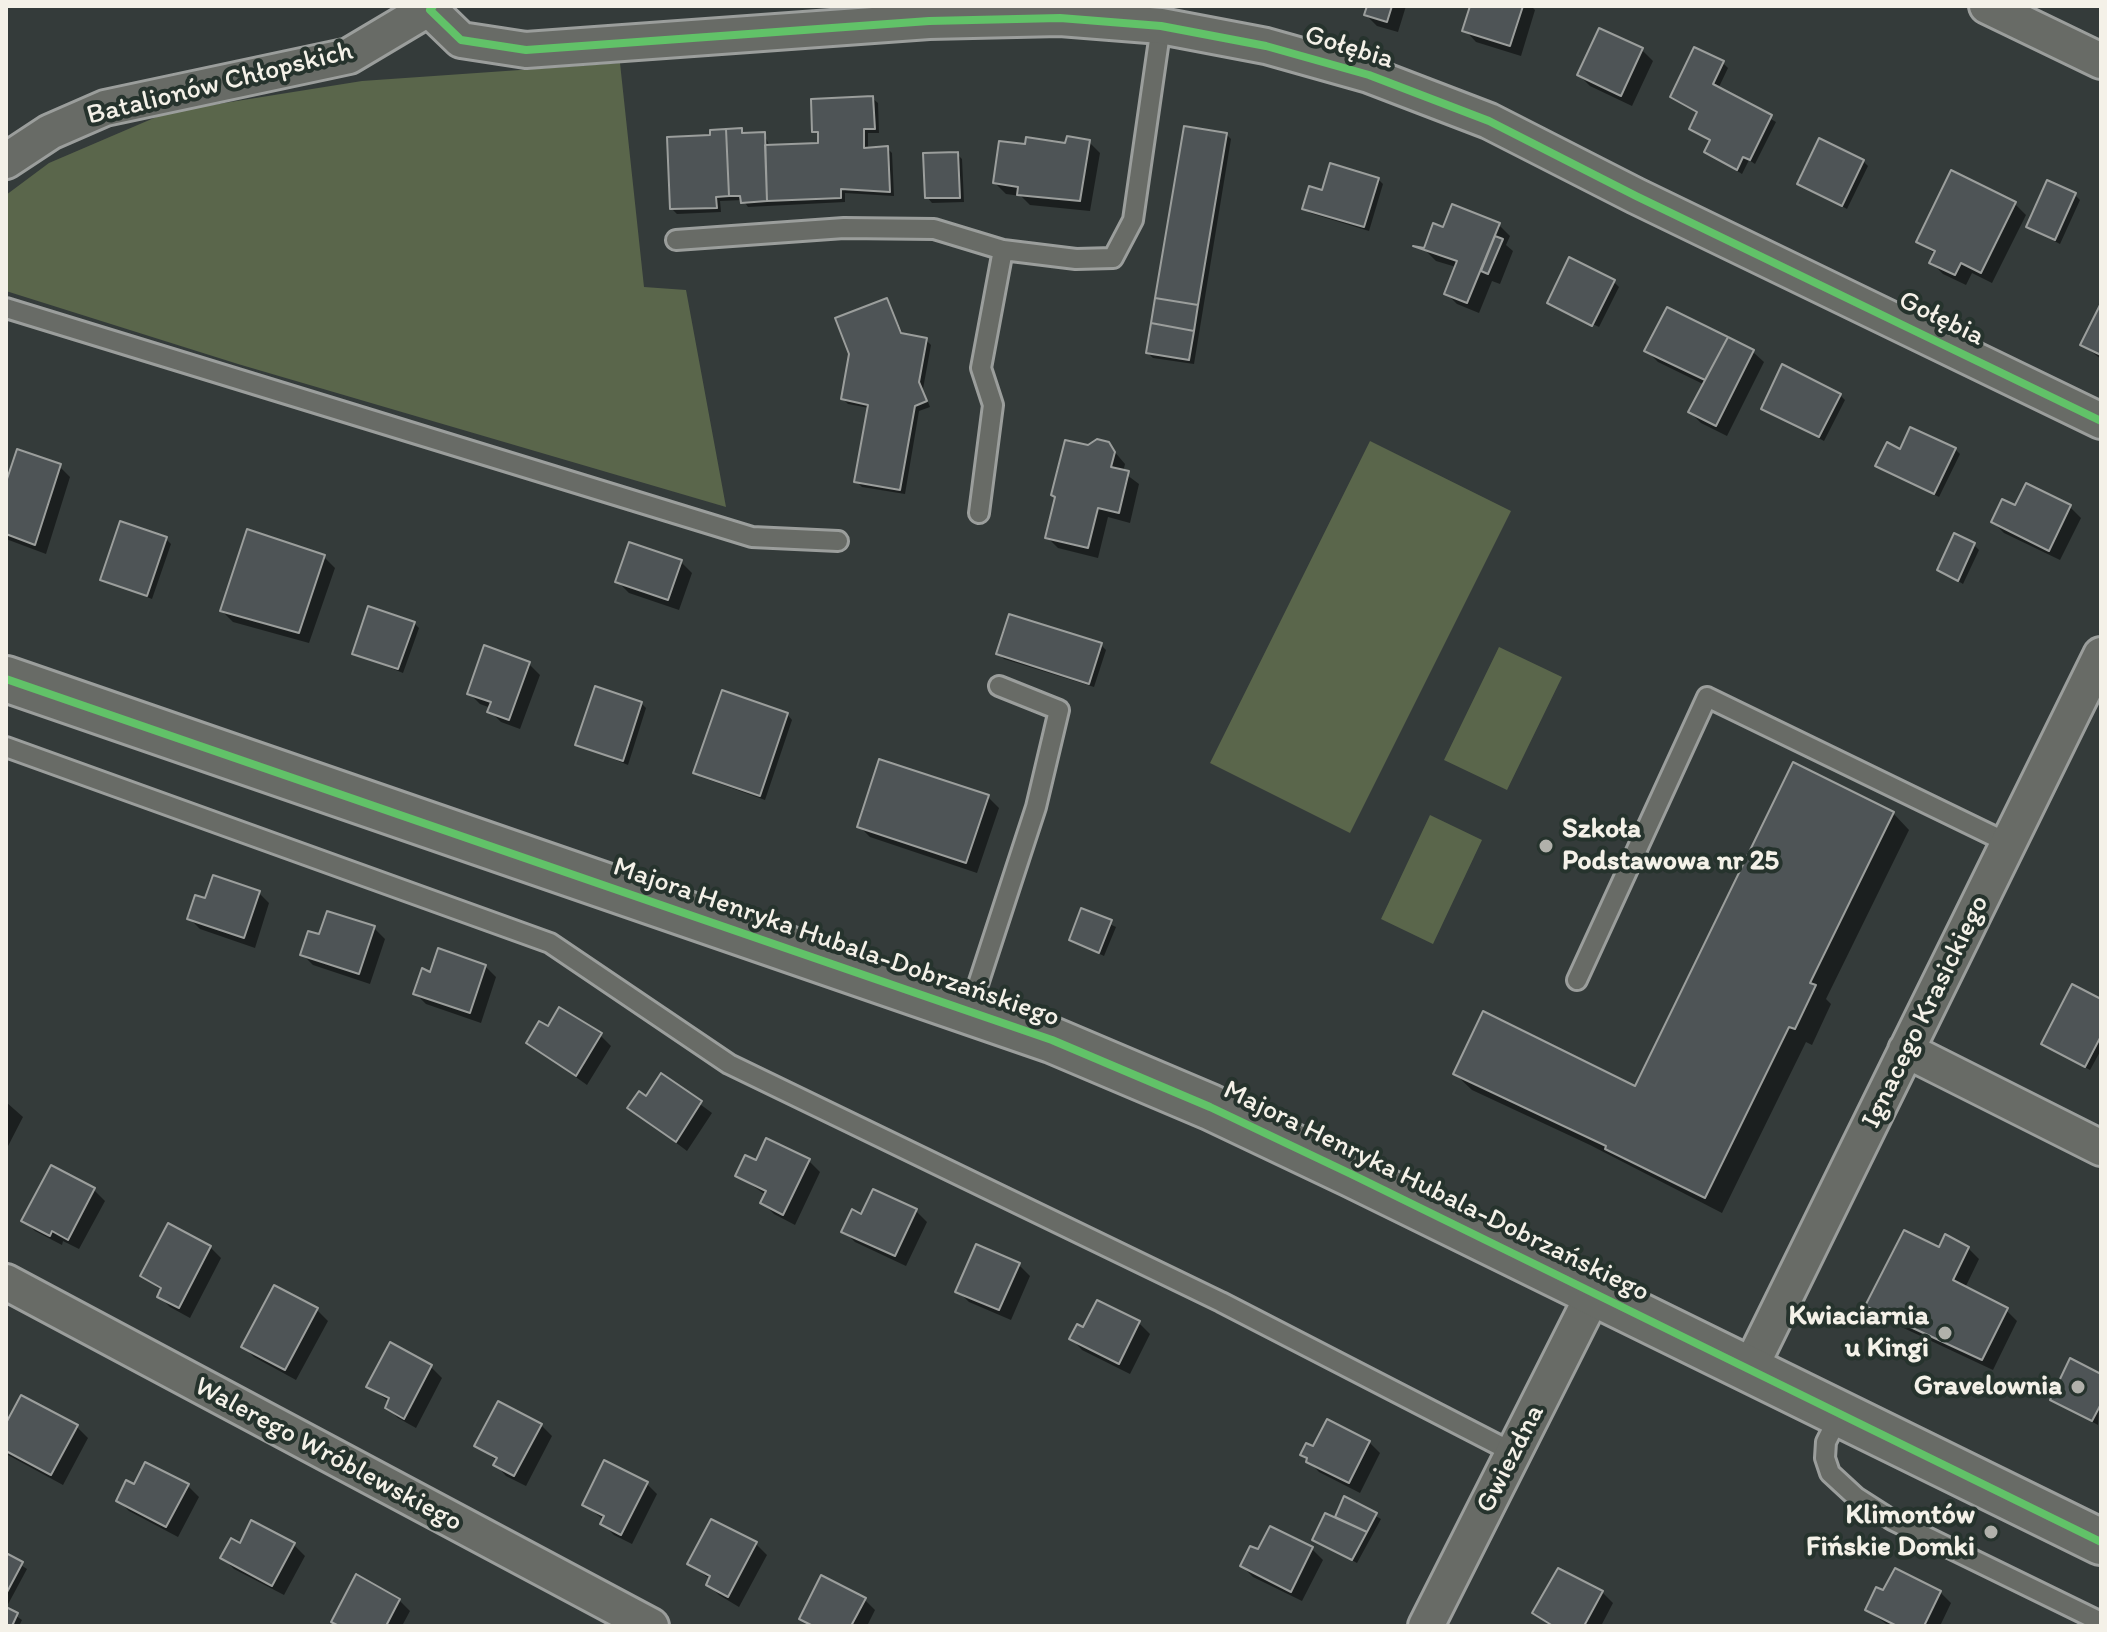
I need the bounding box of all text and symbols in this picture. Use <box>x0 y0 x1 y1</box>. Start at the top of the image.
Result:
street label: Gołębia <box>1300 19 1398 77</box>
street label: Batalionów Chłopskich <box>84 35 356 133</box>
street label: Gołębia <box>1893 284 1989 354</box>
place label: Szkoła Podstawowa nr 25 <box>1562 813 1779 879</box>
marker: Szkoła Podstawowa nr 25 <box>1537 837 1555 855</box>
street label: Majora Henryka Hubala-Dobrzańskiego <box>608 851 1064 1035</box>
street label: Ignacego Krasickiego <box>1855 890 1997 1134</box>
street label: Majora Henryka Hubala-Dobrzańskiego <box>1217 1074 1655 1310</box>
place label: Kwiaciarnia u Kingi <box>1788 1300 1929 1366</box>
marker: Kwiaciarnia u Kingi <box>1936 1324 1954 1342</box>
street label: Walerego Wróblewskiego <box>188 1370 468 1540</box>
place label: Gravelownia <box>1914 1370 2062 1404</box>
marker: Gravelownia <box>2069 1378 2087 1396</box>
street label: Gwiezdna <box>1469 1399 1553 1519</box>
place label: Klimontów Fińskie Domki <box>1806 1499 1975 1565</box>
marker: Klimontów Fińskie Domki <box>1982 1523 2000 1541</box>

